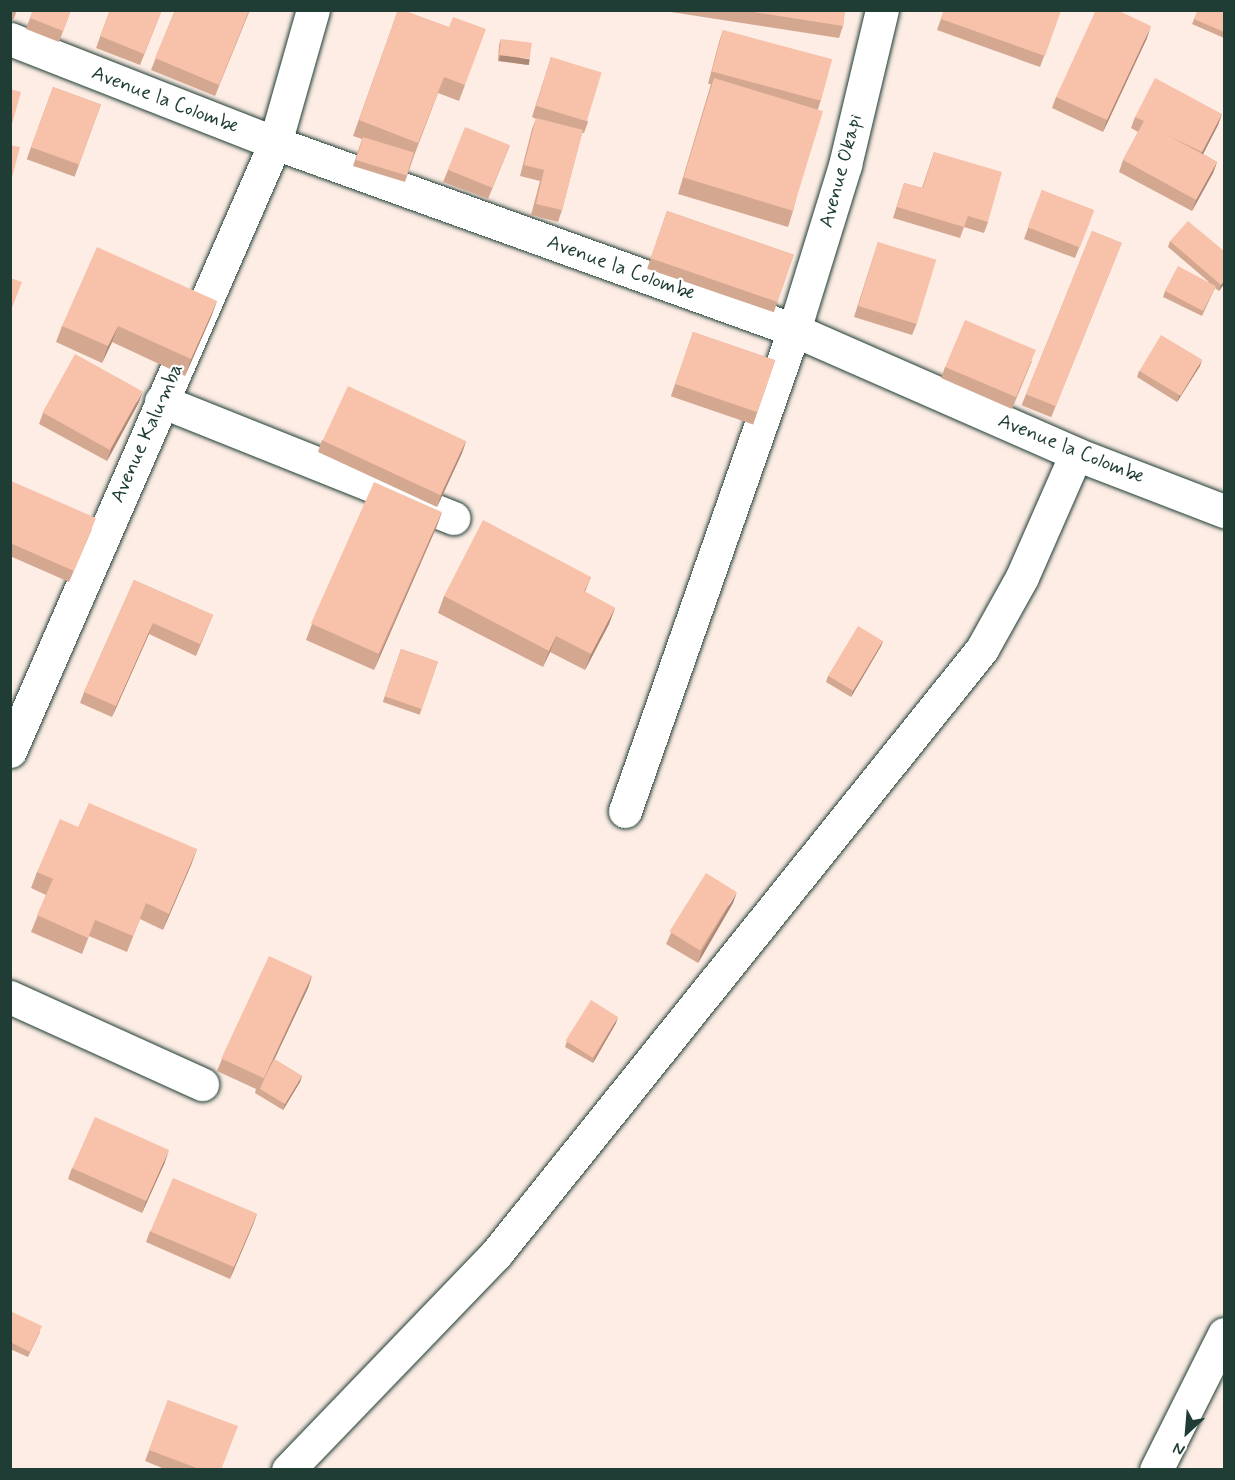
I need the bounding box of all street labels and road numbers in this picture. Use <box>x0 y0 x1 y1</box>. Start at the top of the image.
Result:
street label: Avenue la Colombe <box>83 59 247 141</box>
street label: Avenue Okapi <box>815 112 867 230</box>
street label: Avenue la Colombe <box>539 228 703 308</box>
street label: Avenue Kalumba <box>106 361 188 505</box>
street label: Avenue la Colombe <box>990 407 1152 491</box>

